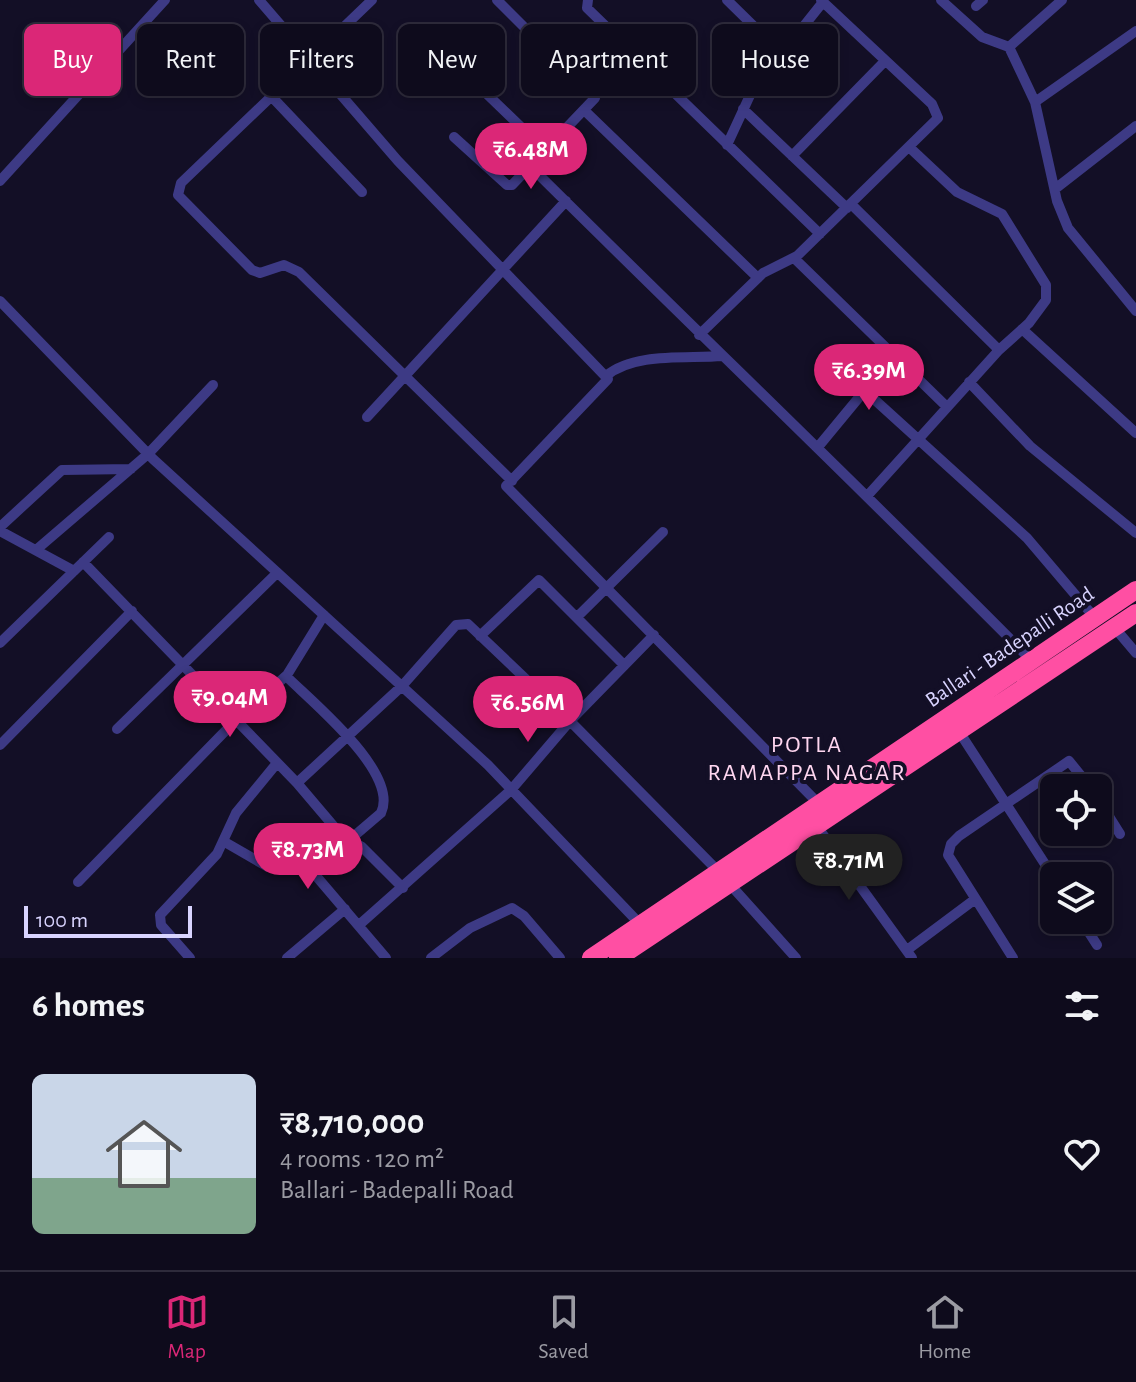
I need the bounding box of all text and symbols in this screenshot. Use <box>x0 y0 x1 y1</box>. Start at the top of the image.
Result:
chip: Buy <box>24 24 121 96</box>
chip: Rent <box>137 24 244 96</box>
chip: Filters <box>260 24 382 96</box>
chip: New <box>398 24 505 96</box>
chip: Apartment <box>521 24 696 96</box>
chip: House <box>712 24 838 96</box>
pin: ₹6.48M <box>466 123 596 191</box>
text: ₹6.48M <box>493 136 569 162</box>
pin: ₹6.39M <box>804 344 934 412</box>
text: ₹6.39M <box>832 357 906 383</box>
street label: Ballari - Badepalli Road <box>921 582 1098 711</box>
pin: ₹9.04M <box>165 671 295 739</box>
pin: ₹6.56M <box>463 676 593 744</box>
text: ₹9.04M <box>192 684 268 710</box>
text: ₹6.56M <box>491 689 565 715</box>
district label: POTLA RAMAPPA NAGAR <box>707 733 907 785</box>
map controls <box>1040 774 1112 934</box>
button: locate <box>1040 774 1112 846</box>
pin: ₹8.73M <box>243 823 373 891</box>
pin: ₹8.71M <box>784 834 914 902</box>
text: ₹8.73M <box>272 836 344 862</box>
text: ₹8.71M <box>814 847 884 873</box>
button: layers <box>1040 862 1112 934</box>
scale bar <box>24 902 192 938</box>
text: 100 m <box>36 909 88 931</box>
icon: filters <box>1060 984 1104 1028</box>
text: 6 homes <box>32 989 145 1023</box>
icon: home <box>96 1106 192 1202</box>
text: ₹8,710,000 <box>280 1106 424 1140</box>
icon: heart <box>1060 1132 1104 1176</box>
text: 4 rooms · 120 m² <box>280 1146 444 1172</box>
text: Ballari - Badepalli Road <box>280 1177 514 1203</box>
tab: Map <box>165 1290 209 1364</box>
tab: Saved <box>538 1290 589 1364</box>
tab: Home <box>918 1290 971 1364</box>

